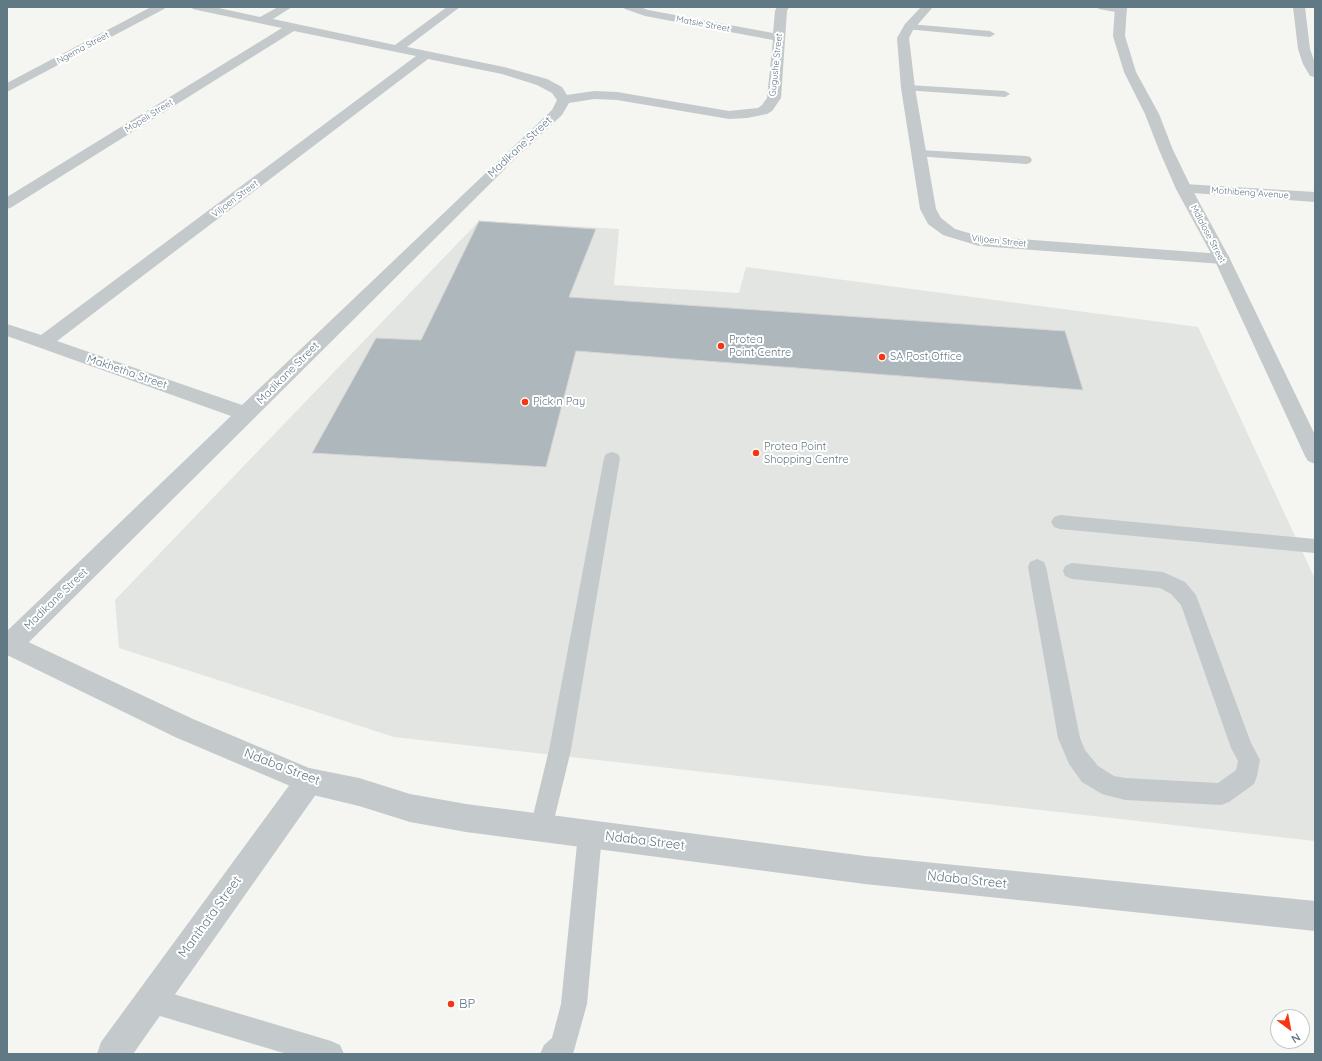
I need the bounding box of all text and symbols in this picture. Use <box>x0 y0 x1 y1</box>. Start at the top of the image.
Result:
street label: Matsie Street <box>675 14 731 34</box>
street label: Ngema Street <box>55 30 111 66</box>
street label: Gugushe Street <box>767 33 785 97</box>
street label: Mopeli Street <box>123 97 175 135</box>
street label: Madikane Street <box>485 114 555 180</box>
street label: Viljoen Street <box>210 178 260 220</box>
street label: Mothibeng Avenue <box>1211 185 1289 201</box>
street label: Mdlalose Street <box>1188 203 1228 265</box>
street label: Viljoen Street <box>971 233 1027 249</box>
place label: Protea Point Centre <box>729 333 791 359</box>
street label: Madikane Street <box>254 339 322 407</box>
marker: Protea Point Centre <box>716 341 726 351</box>
place label: SA Post Office <box>890 350 962 364</box>
street label: Makhetha Street <box>85 352 169 392</box>
marker: SA Post Office <box>877 352 887 362</box>
place label: Pick n Pay <box>533 395 585 409</box>
marker: Pick n Pay <box>520 397 530 407</box>
place label: Protea Point Shopping Centre <box>764 440 849 466</box>
marker: Protea Point Shopping Centre <box>751 448 761 458</box>
street label: Madikane Street <box>22 565 90 633</box>
street label: Ndaba Street <box>242 745 322 789</box>
street label: Ndaba Street <box>604 828 686 854</box>
street label: Ndaba Street <box>926 868 1008 892</box>
street label: Manthata Street <box>175 873 245 961</box>
place label: BP <box>459 996 475 1012</box>
marker: BP <box>446 999 456 1009</box>
north arrow <box>1270 1009 1310 1049</box>
text: N <box>1289 1030 1303 1046</box>

